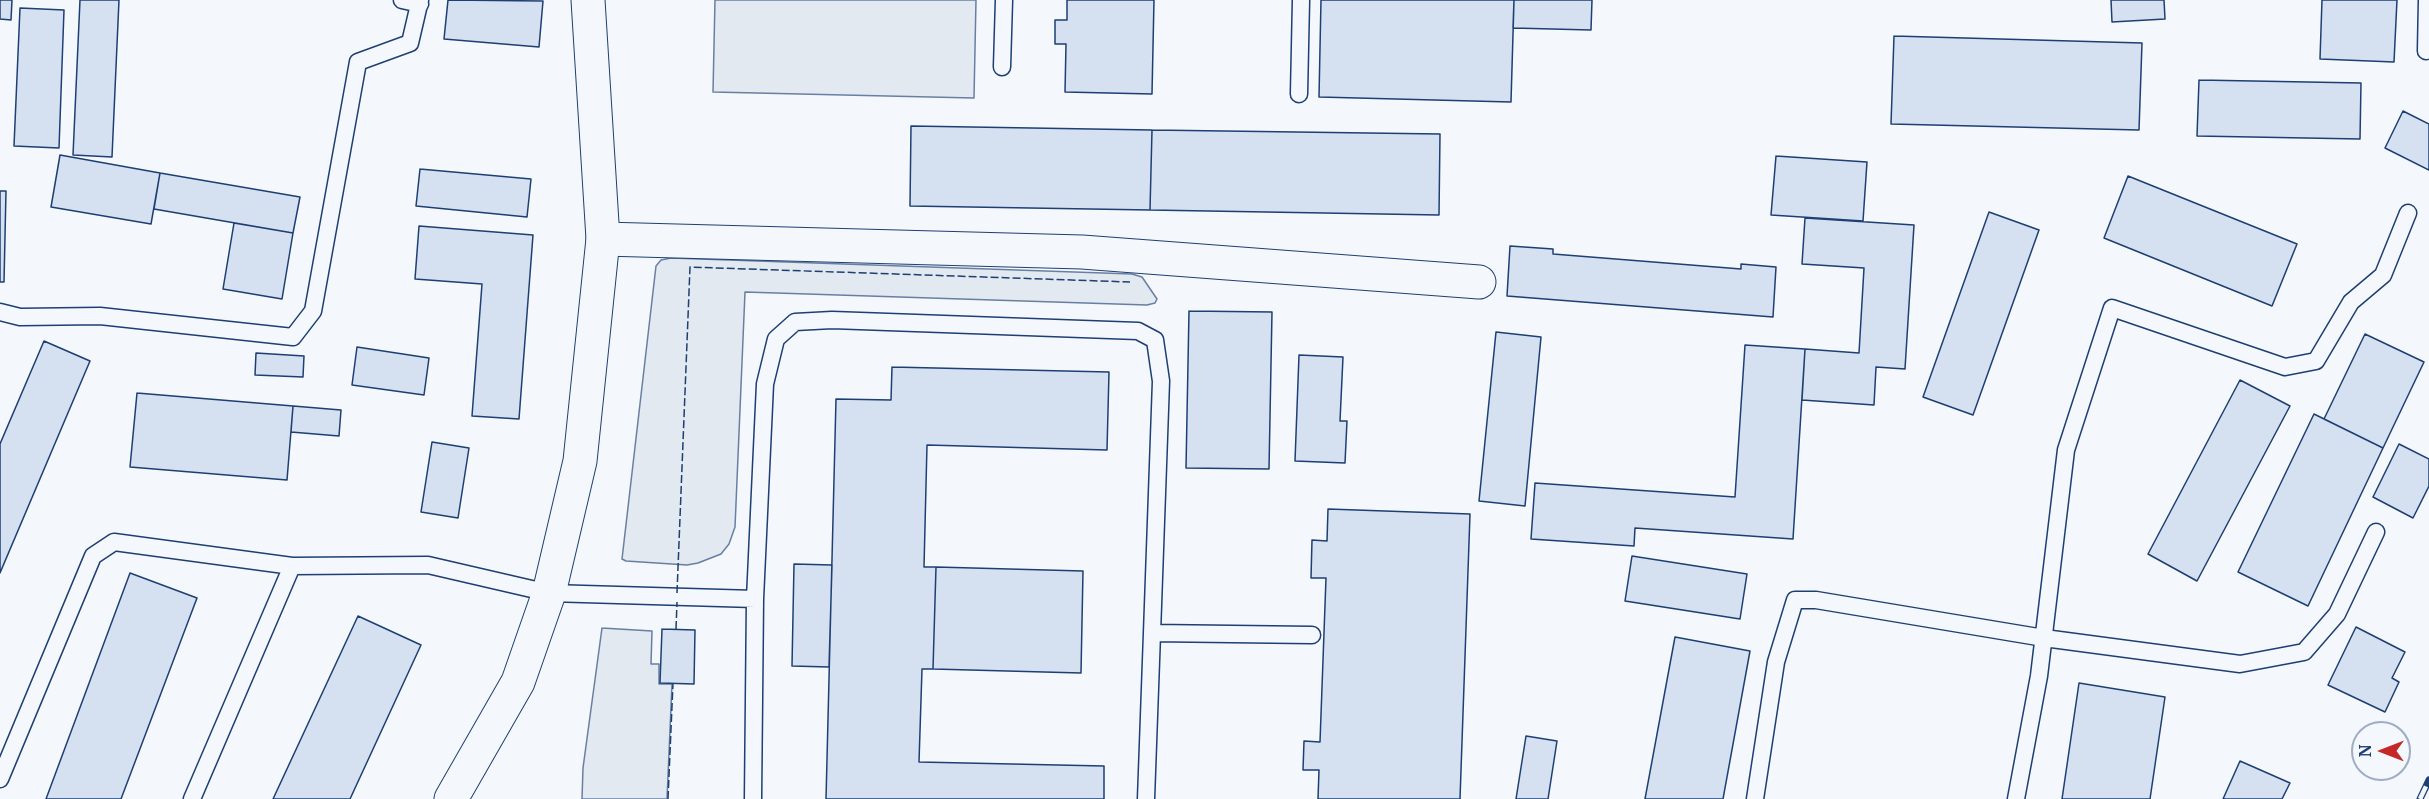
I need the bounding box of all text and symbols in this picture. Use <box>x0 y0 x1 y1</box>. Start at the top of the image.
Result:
north arrow <box>2351 721 2411 781</box>
text: N <box>2355 745 2375 757</box>

